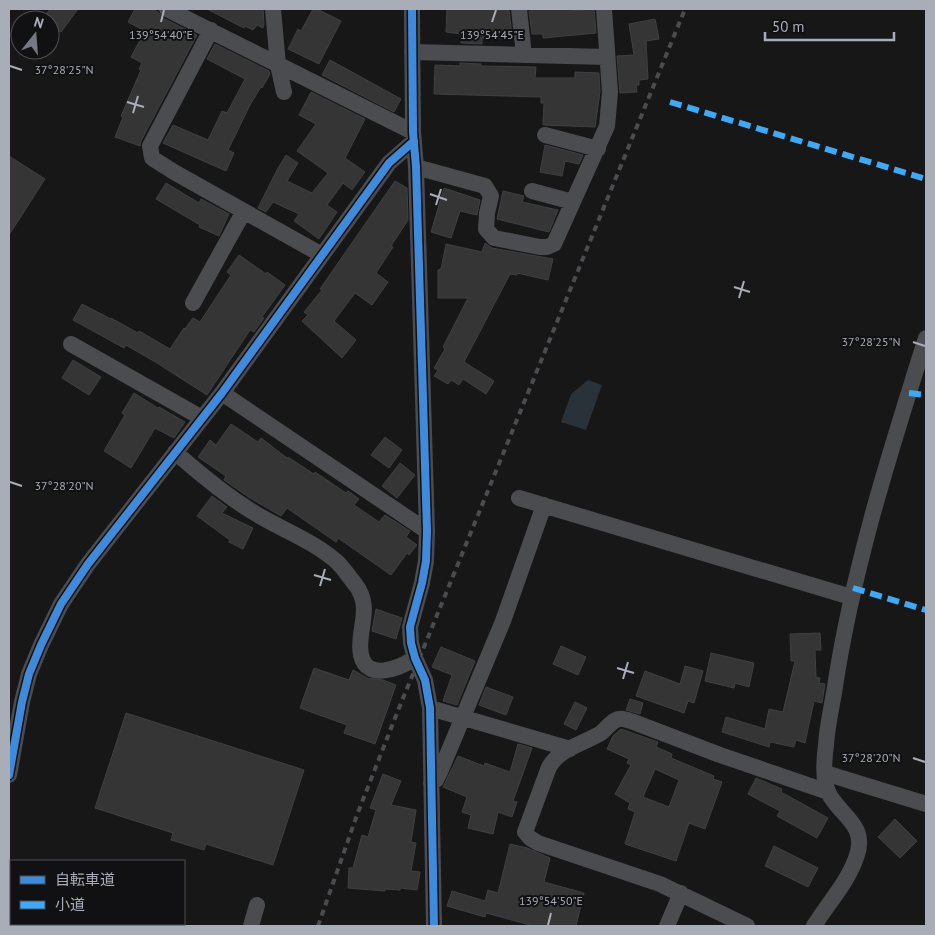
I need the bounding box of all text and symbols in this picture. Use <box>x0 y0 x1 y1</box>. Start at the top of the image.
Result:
north arrow <box>10 10 60 60</box>
scale bar <box>765 10 894 42</box>
text: N <box>32 13 46 33</box>
text: 50 m <box>772 17 805 36</box>
text: 139°54'40"E <box>129 27 193 42</box>
text: 139°54'45"E <box>460 27 524 42</box>
text: 37°28'25"N <box>34 62 94 77</box>
text: 37°28'25"N <box>841 334 901 349</box>
text: 37°28'20"N <box>34 478 94 493</box>
text: 37°28'20"N <box>841 750 901 765</box>
legend <box>10 860 185 925</box>
text: 自転車道 <box>55 870 115 889</box>
text: 139°54'50"E <box>519 893 583 908</box>
text: 小道 <box>55 895 85 914</box>

